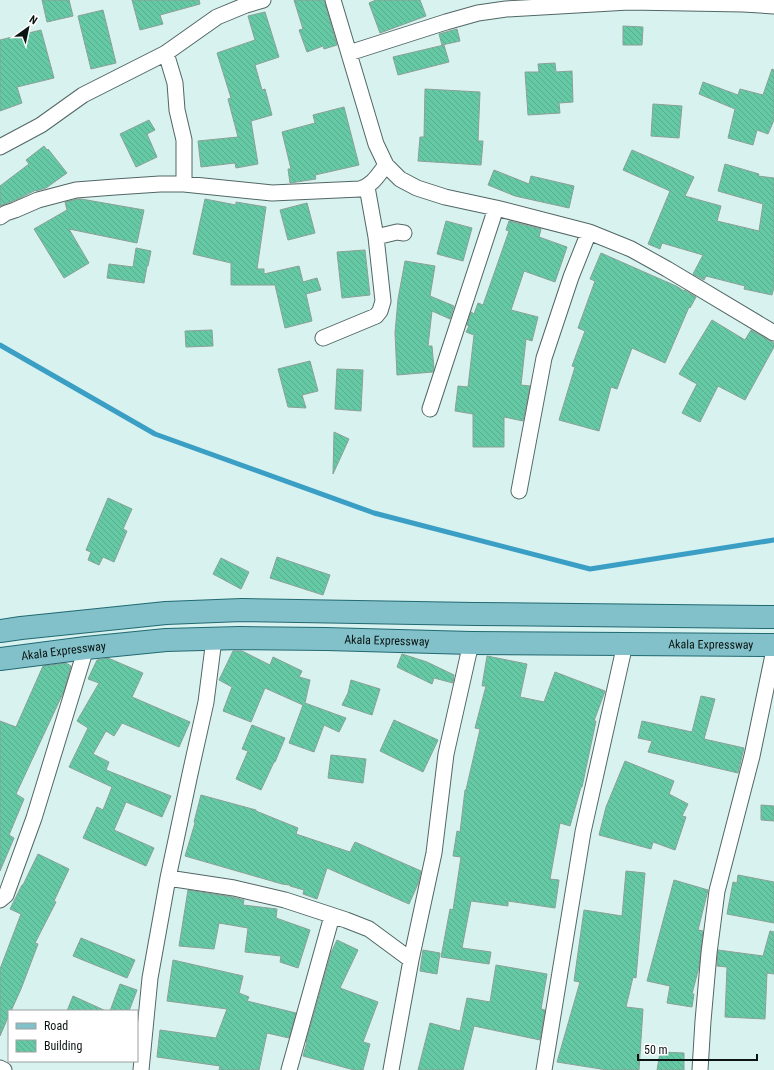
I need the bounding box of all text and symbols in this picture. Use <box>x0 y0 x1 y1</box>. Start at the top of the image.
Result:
north arrow <box>8 8 48 48</box>
text: N <box>27 13 40 27</box>
street label: Akala Expressway <box>344 633 430 649</box>
street label: Akala Expressway <box>668 637 753 652</box>
street label: Akala Expressway <box>20 639 106 663</box>
legend <box>8 1010 138 1062</box>
text: Road <box>44 1019 68 1033</box>
scale bar <box>638 1036 757 1062</box>
text: Building <box>44 1039 82 1053</box>
text: 50 m <box>644 1043 668 1057</box>

